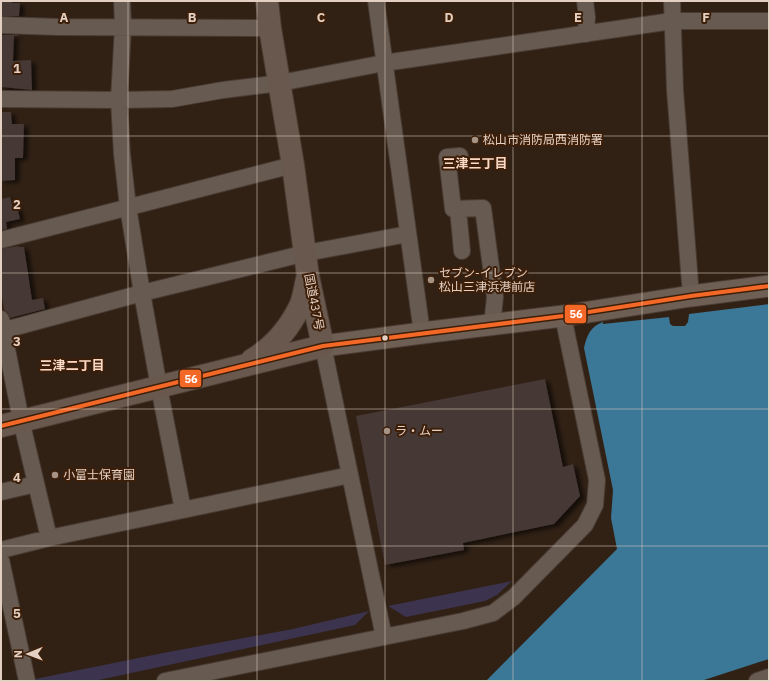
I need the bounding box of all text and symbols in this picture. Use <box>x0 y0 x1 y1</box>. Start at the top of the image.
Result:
text: A <box>60 9 69 26</box>
text: B <box>188 9 197 26</box>
text: C <box>317 9 326 26</box>
text: D <box>444 9 454 26</box>
text: E <box>574 9 582 26</box>
text: F <box>702 9 710 26</box>
text: 1 <box>13 60 21 77</box>
place label: 松山市消防局西消防署 <box>483 132 603 147</box>
marker: 松山市消防局西消防署 <box>470 135 480 145</box>
district label: 三津三丁目 <box>442 155 508 172</box>
text: 2 <box>13 196 21 213</box>
place label: セブン-イレブン 松山三津浜港前店 <box>439 265 535 294</box>
street label: 国道437号 <box>302 272 327 332</box>
marker: セブン-イレブン 松山三津浜港前店 <box>426 275 436 285</box>
line badge: 56 <box>564 304 587 324</box>
text: 56 <box>569 307 583 321</box>
text: 3 <box>13 333 21 350</box>
unlabelled marker <box>380 333 390 343</box>
district label: 三津二丁目 <box>39 357 105 374</box>
line badge: 56 <box>179 369 202 388</box>
text: 56 <box>184 372 198 386</box>
place label: ラ・ムー <box>395 423 443 438</box>
marker: ラ・ムー <box>382 426 392 436</box>
place label: 小富士保育園 <box>63 467 135 482</box>
text: 4 <box>13 469 21 486</box>
marker: 小富士保育園 <box>50 470 60 480</box>
text: 5 <box>13 605 21 622</box>
north arrow <box>8 634 48 674</box>
text: N <box>11 650 25 658</box>

